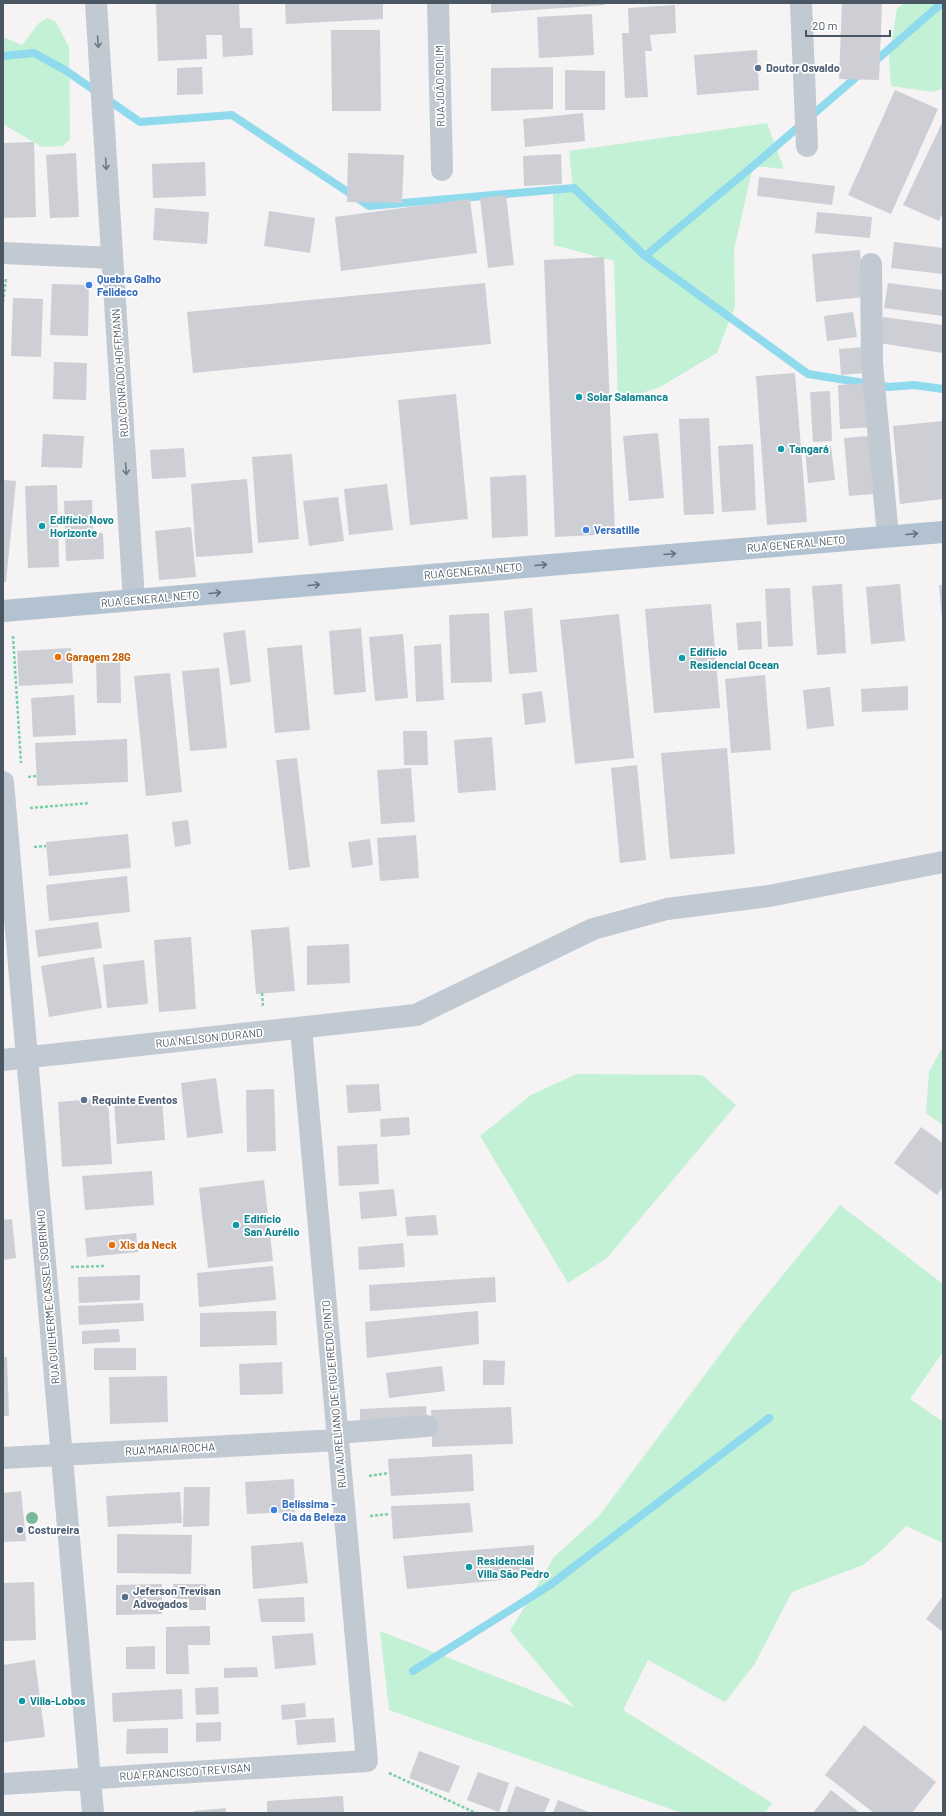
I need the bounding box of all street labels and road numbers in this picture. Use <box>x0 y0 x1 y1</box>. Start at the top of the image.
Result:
street label: RUA JOÃO ROLIM <box>432 45 447 127</box>
street label: RUA CONRADO HOFFMANN <box>109 308 130 438</box>
street label: RUA GENERAL NETO <box>746 533 846 554</box>
street label: RUA GENERAL NETO <box>423 560 523 581</box>
street label: RUA GENERAL NETO <box>100 588 200 609</box>
street label: RUA NELSON DURAND <box>155 1025 263 1050</box>
street label: RUA GUILHERME CASSEL SOBRINHO <box>33 1209 62 1385</box>
street label: RUA AURELIANO DE FIGUEIREDO PINTO <box>319 1299 348 1489</box>
street label: RUA MARIA ROCHA <box>125 1440 215 1457</box>
street label: RUA FRANCISCO TREVISAN <box>119 1760 251 1783</box>

